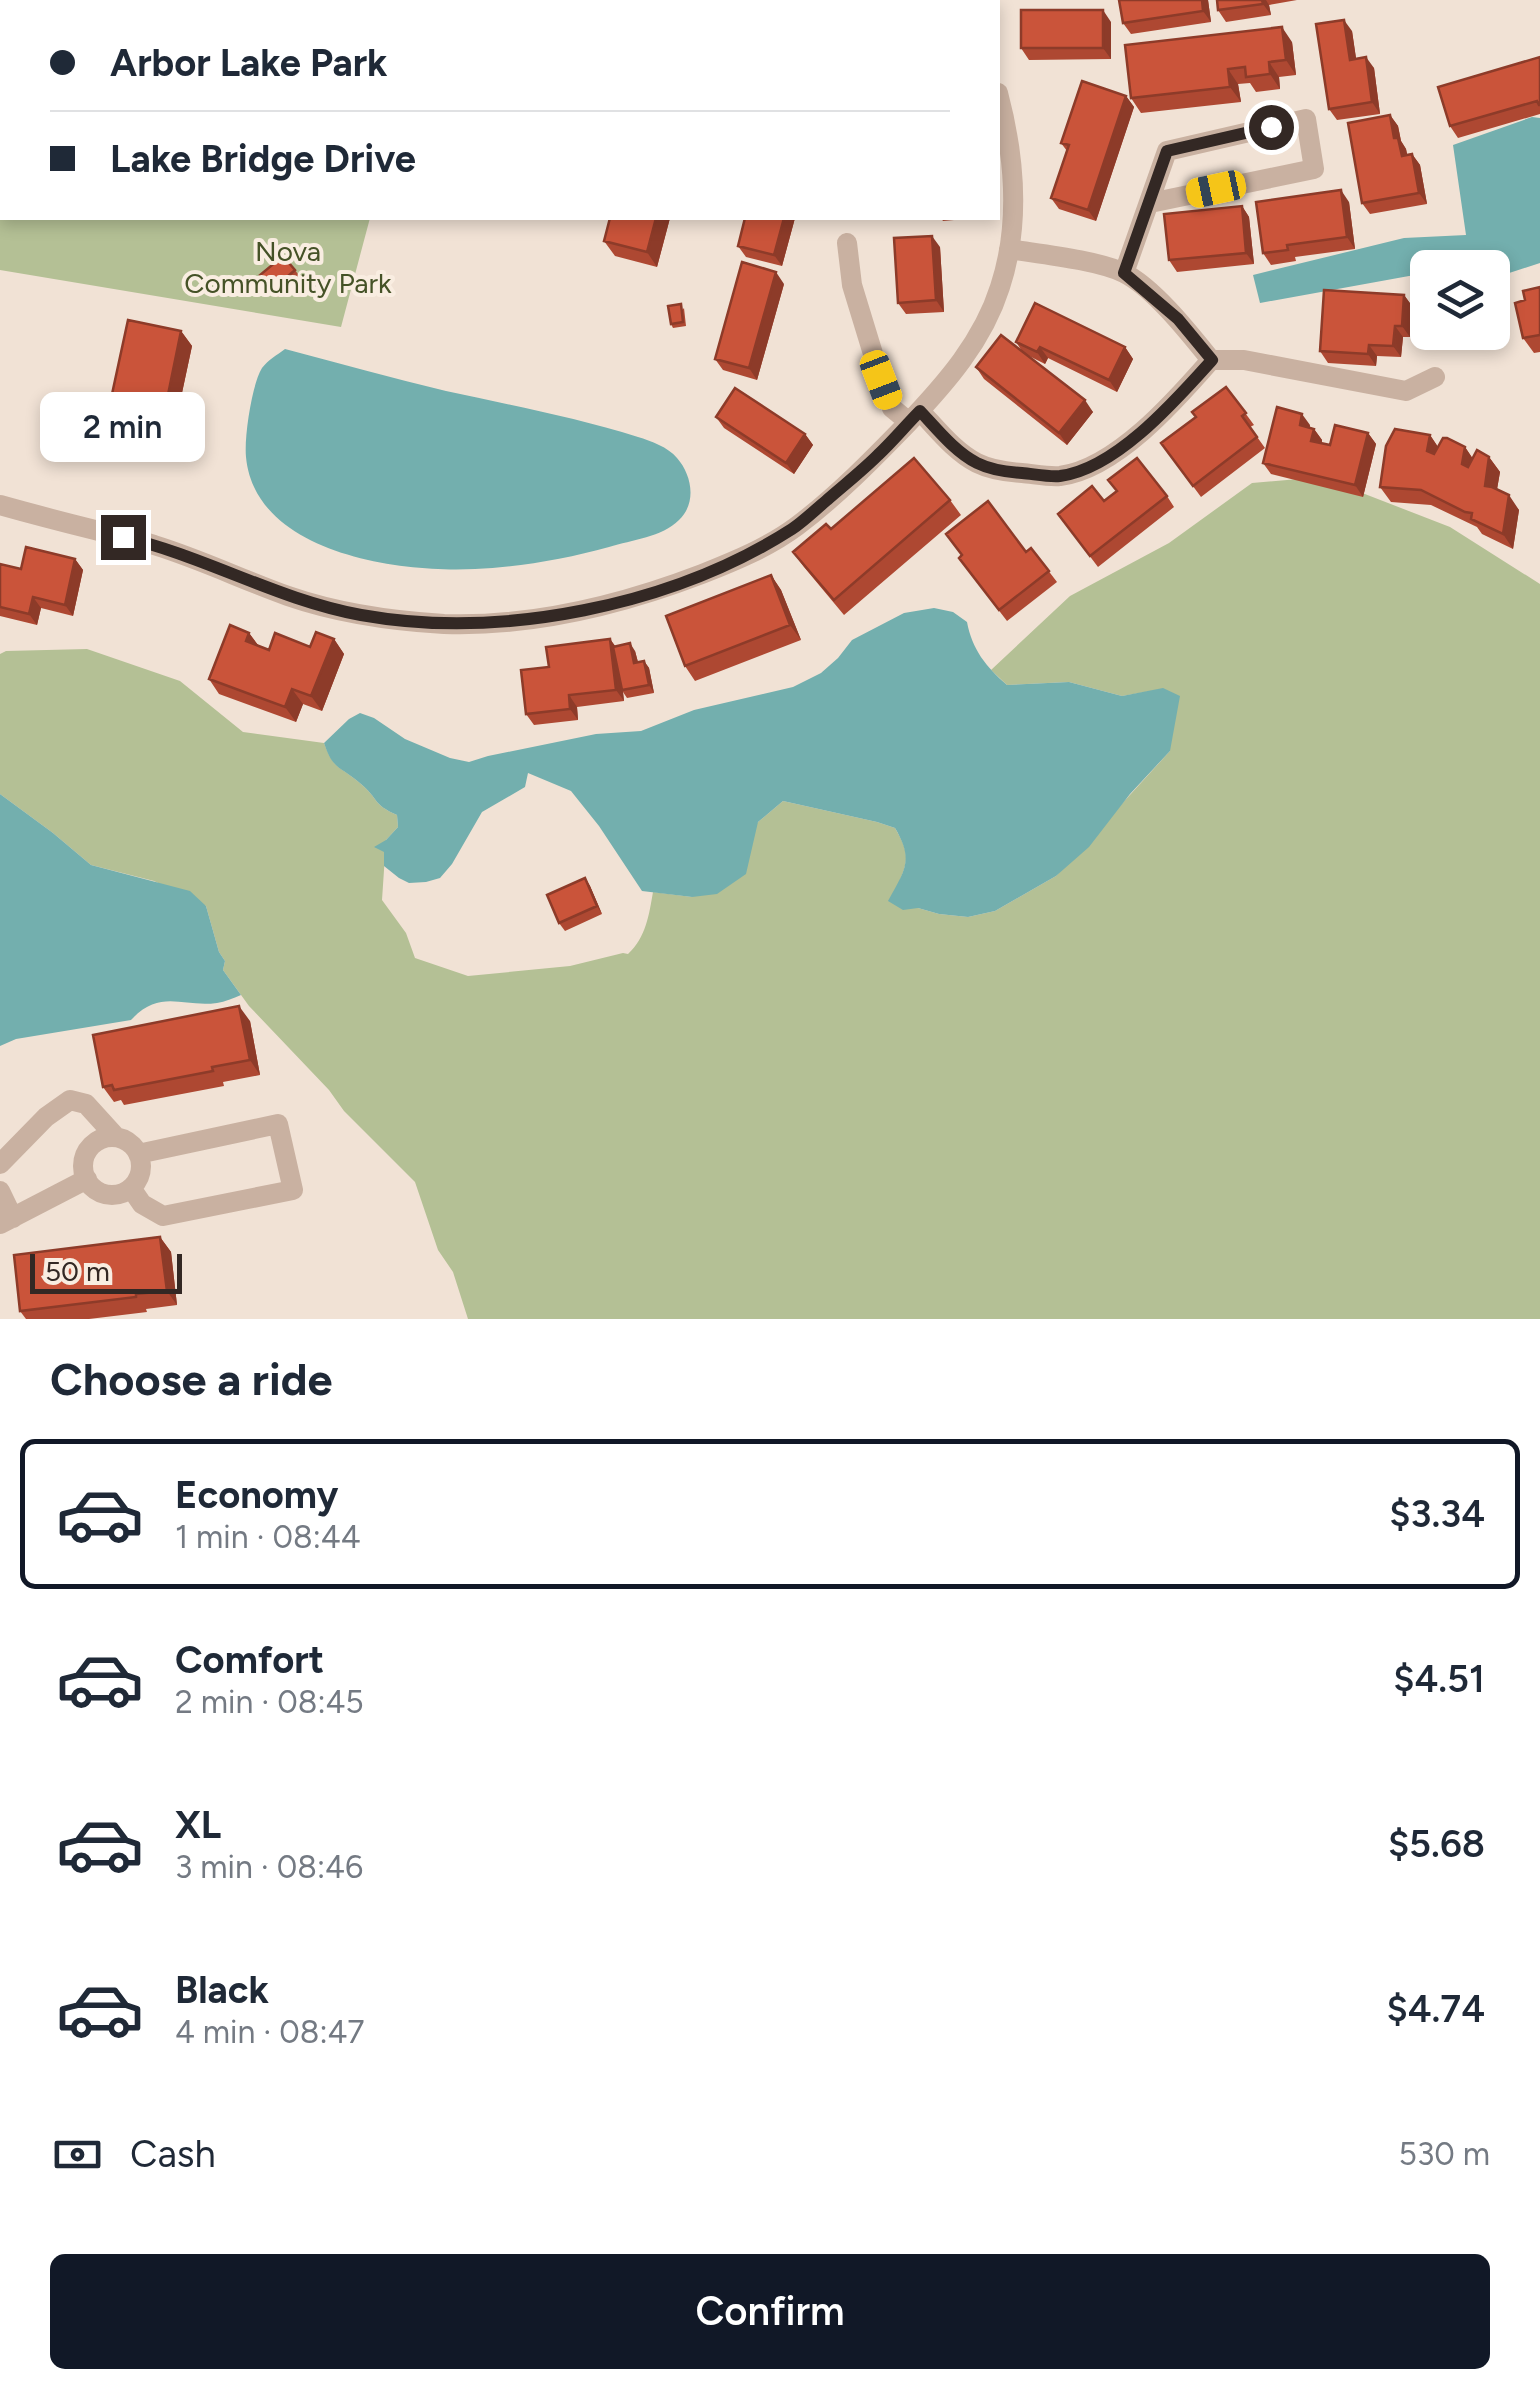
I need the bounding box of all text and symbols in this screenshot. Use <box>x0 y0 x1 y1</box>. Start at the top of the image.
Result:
text: Arbor Lake Park <box>110 40 388 86</box>
route start <box>1249 105 1294 150</box>
text: Lake Bridge Drive <box>110 136 416 182</box>
car <box>1184 168 1248 210</box>
park label: Nova Community Park <box>184 234 392 300</box>
map controls <box>1410 250 1510 350</box>
button: layers <box>1410 250 1510 350</box>
car <box>856 347 906 413</box>
callout: 2 min <box>41 392 206 462</box>
text: 2 min <box>83 408 162 446</box>
route end <box>101 515 146 560</box>
scale bar <box>30 1249 182 1294</box>
text: 50 m <box>45 1254 110 1288</box>
text: Choose a ride <box>50 1352 332 1406</box>
icon: car <box>55 1469 145 1559</box>
text: Economy <box>175 1472 338 1518</box>
text: $3.34 <box>1389 1491 1485 1537</box>
text: 1 min · 08:44 <box>175 1518 361 1556</box>
icon: car <box>55 1634 145 1724</box>
text: Comfort <box>175 1637 324 1683</box>
text: $4.51 <box>1393 1656 1485 1702</box>
text: 2 min · 08:45 <box>175 1683 364 1721</box>
icon: car <box>55 1799 145 1889</box>
text: XL <box>175 1802 221 1848</box>
text: $5.68 <box>1388 1821 1485 1867</box>
text: 3 min · 08:46 <box>175 1848 363 1886</box>
icon: car <box>55 1964 145 2054</box>
text: Black <box>175 1967 269 2013</box>
text: $4.74 <box>1386 1986 1485 2032</box>
text: 4 min · 08:47 <box>175 2013 365 2051</box>
icon: cash <box>50 2127 105 2182</box>
text: Cash <box>130 2131 216 2177</box>
text: 530 m <box>1399 2135 1490 2173</box>
button: Confirm <box>50 2254 1490 2369</box>

